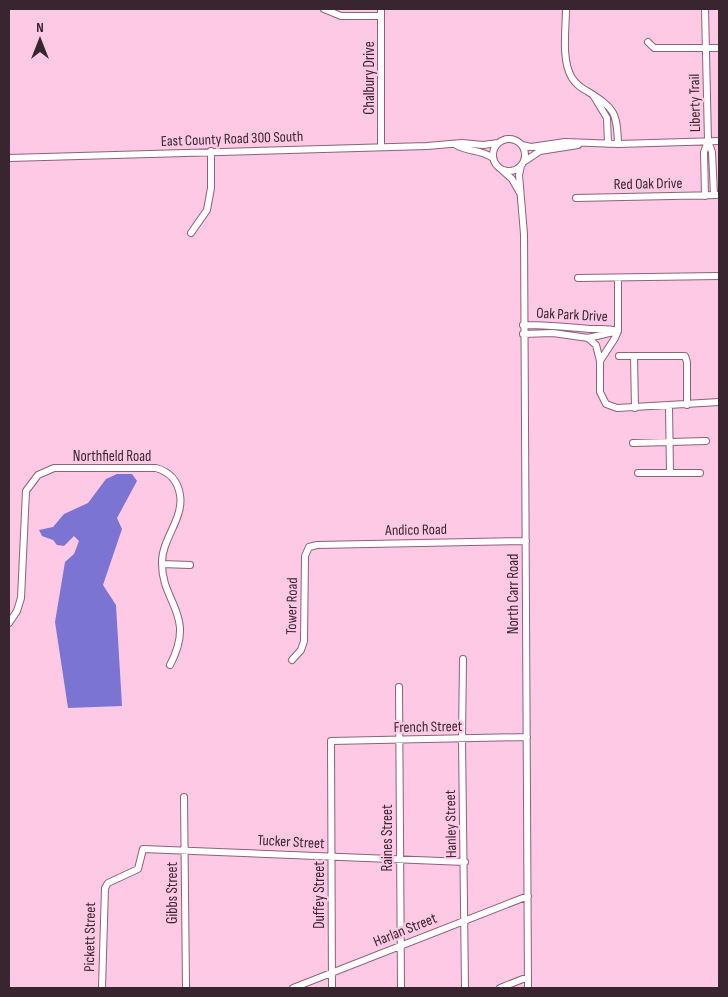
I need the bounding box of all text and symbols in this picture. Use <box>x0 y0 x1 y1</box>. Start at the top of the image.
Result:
north arrow <box>15 15 65 65</box>
text: N <box>36 19 44 36</box>
street label: Chalbury Drive <box>360 41 379 115</box>
street label: Liberty Trail <box>685 74 705 132</box>
street label: East County Road 300 South <box>161 127 303 151</box>
street label: Red Oak Drive <box>613 174 683 194</box>
street label: Oak Park Drive <box>536 304 608 326</box>
street label: Northfield Road <box>73 447 151 466</box>
street label: Andico Road <box>384 520 447 540</box>
street label: North Carr Road <box>504 554 523 634</box>
street label: Tower Road <box>282 577 302 635</box>
street label: French Street <box>394 717 463 737</box>
street label: Hanley Street <box>441 789 461 858</box>
street label: Raines Street <box>378 804 397 872</box>
street label: Tucker Street <box>257 831 325 853</box>
street label: Gibbs Street <box>163 861 182 924</box>
street label: Duffey Street <box>310 861 329 929</box>
street label: Pickett Street <box>80 902 100 972</box>
street label: Harlan Street <box>371 909 440 951</box>

